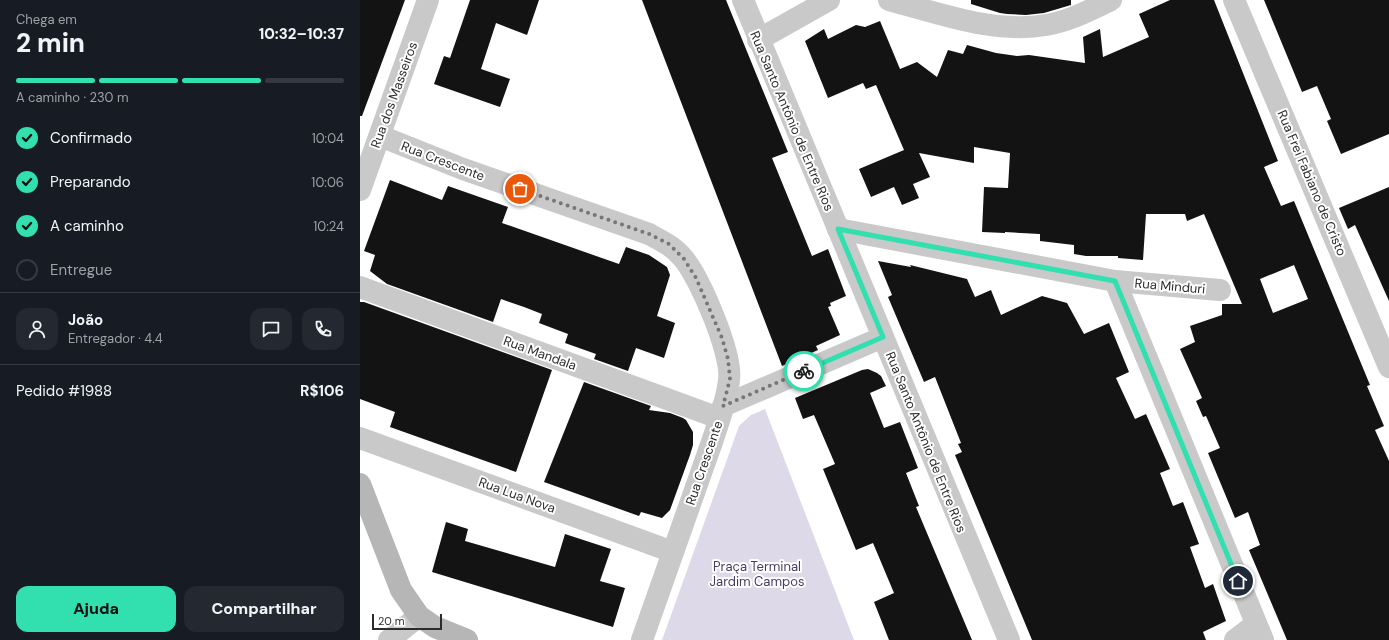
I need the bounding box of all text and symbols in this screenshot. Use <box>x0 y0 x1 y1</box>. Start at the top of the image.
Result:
text: Chega em <box>16 11 77 28</box>
text: 10:32–10:37 <box>259 24 344 44</box>
text: 2 min <box>16 26 85 60</box>
street label: Rua Santo Antônio de Entre Rios <box>746 29 838 213</box>
street label: Rua dos Masseiros <box>367 40 421 150</box>
text: A caminho · 230 m <box>16 89 129 106</box>
street label: Rua Frei Fabiano de Cristo <box>1274 107 1351 259</box>
icon: check <box>16 127 38 149</box>
text: Confirmado <box>50 128 132 148</box>
text: 10:04 <box>312 130 344 147</box>
street label: Rua Crescente <box>399 137 487 185</box>
icon: check <box>16 171 38 193</box>
text: Preparando <box>50 172 131 192</box>
pin <box>503 172 537 206</box>
text: 10:06 <box>311 174 344 191</box>
icon: bag <box>509 178 531 200</box>
icon: check <box>16 215 38 237</box>
text: A caminho <box>50 216 124 236</box>
text: 10:24 <box>313 218 344 235</box>
text: Entregue <box>50 260 112 280</box>
street label: Rua Minduri <box>1134 274 1206 298</box>
button: person <box>16 308 58 350</box>
button: chat <box>250 308 292 350</box>
button: phone <box>302 308 344 350</box>
text: João <box>68 310 103 330</box>
text: Entregador · 4.4 <box>68 330 163 347</box>
street label: Rua Mandala <box>501 332 579 374</box>
street label: Rua Santo Antônio de Entre Rios <box>882 349 970 535</box>
courier <box>784 351 824 391</box>
icon: bike <box>793 360 815 382</box>
text: Pedido #1988 <box>16 381 112 401</box>
text: R$106 <box>300 381 344 401</box>
street label: Rua Crescente <box>682 419 726 507</box>
street label: Rua Lua Nova <box>476 473 558 517</box>
park label: Praça Terminal Jardim Campos <box>710 558 804 590</box>
pin <box>1221 564 1255 598</box>
icon: home <box>1227 570 1249 592</box>
button: Ajuda <box>16 586 176 632</box>
button: Compartilhar <box>184 586 344 632</box>
scale bar <box>372 612 442 631</box>
text: 20 m <box>378 614 404 628</box>

